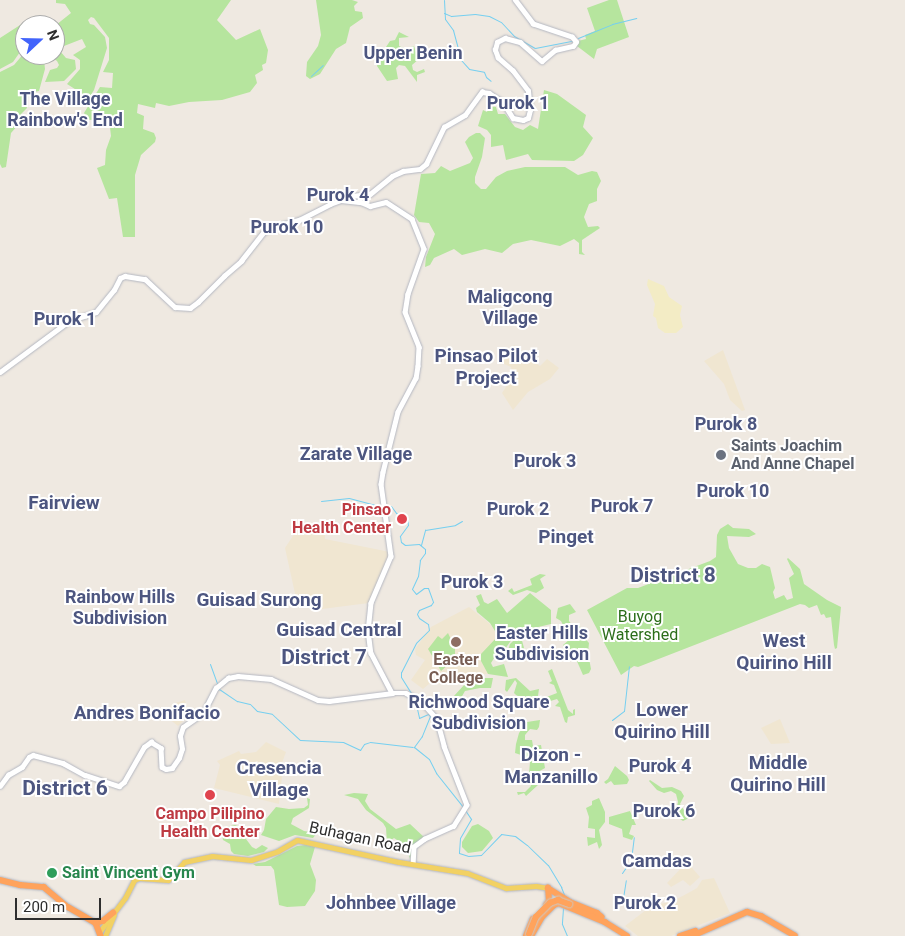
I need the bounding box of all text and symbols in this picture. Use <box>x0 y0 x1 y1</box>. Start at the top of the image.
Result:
north arrow <box>15 15 65 65</box>
text: N <box>44 27 62 42</box>
district label: Upper Benin <box>363 42 463 64</box>
district label: The Village Rainbow's End <box>7 89 123 132</box>
district label: Purok 1 <box>487 92 549 114</box>
district label: Purok 4 <box>307 184 369 206</box>
district label: Purok 10 <box>251 216 323 238</box>
district label: Maligcong Village <box>467 287 553 330</box>
district label: Purok 1 <box>34 308 96 330</box>
district label: Pinsao Pilot Project <box>435 345 537 389</box>
district label: Purok 8 <box>695 413 757 435</box>
place label: Saints Joachim And Anne Chapel <box>731 436 854 474</box>
district label: Zarate Village <box>300 443 412 465</box>
marker: Saints Joachim And Anne Chapel <box>715 449 727 461</box>
district label: Purok 3 <box>514 450 576 472</box>
district label: Purok 10 <box>697 480 769 502</box>
district label: Fairview <box>28 492 100 514</box>
district label: Purok 7 <box>591 495 653 517</box>
district label: Purok 2 <box>487 498 549 520</box>
place label: Pinsao Health Center <box>292 500 391 538</box>
marker: Pinsao Health Center <box>395 512 409 526</box>
district label: Pinget <box>538 526 594 548</box>
district label: District 8 <box>630 562 716 588</box>
district label: Purok 3 <box>441 571 503 593</box>
district label: Rainbow Hills Subdivision <box>65 587 175 630</box>
district label: Guisad Surong <box>196 589 322 611</box>
park label: Buyog Watershed <box>602 607 678 645</box>
district label: Guisad Central <box>276 619 402 641</box>
district label: Easter Hills Subdivision <box>495 623 589 666</box>
district label: West Quirino Hill <box>736 630 832 674</box>
marker: Easter College <box>450 636 462 648</box>
district label: District 7 <box>281 644 367 670</box>
place label: Easter College <box>429 650 483 688</box>
district label: Richwood Square Subdivision <box>409 692 549 734</box>
district label: Lower Quirino Hill <box>614 699 710 743</box>
district label: Andres Bonifacio <box>74 702 220 724</box>
district label: Dizon - Manzanillo <box>504 744 598 788</box>
district label: Middle Quirino Hill <box>730 752 826 796</box>
district label: Purok 4 <box>629 755 691 777</box>
district label: Cresencia Village <box>236 757 322 801</box>
district label: District 6 <box>22 775 108 801</box>
marker: Campo Pilipino Health Center <box>203 788 217 802</box>
district label: Purok 6 <box>633 800 695 822</box>
place label: Campo Pilipino Health Center <box>155 804 265 842</box>
street label: Buhagan Road <box>307 818 413 858</box>
district label: Camdas <box>622 850 692 872</box>
place label: Saint Vincent Gym <box>62 863 195 883</box>
marker: Saint Vincent Gym <box>46 867 58 879</box>
scale bar <box>18 888 104 920</box>
district label: Johnbee Village <box>326 892 456 914</box>
district label: Purok 2 <box>614 892 676 914</box>
text: 200 m <box>23 898 65 916</box>

